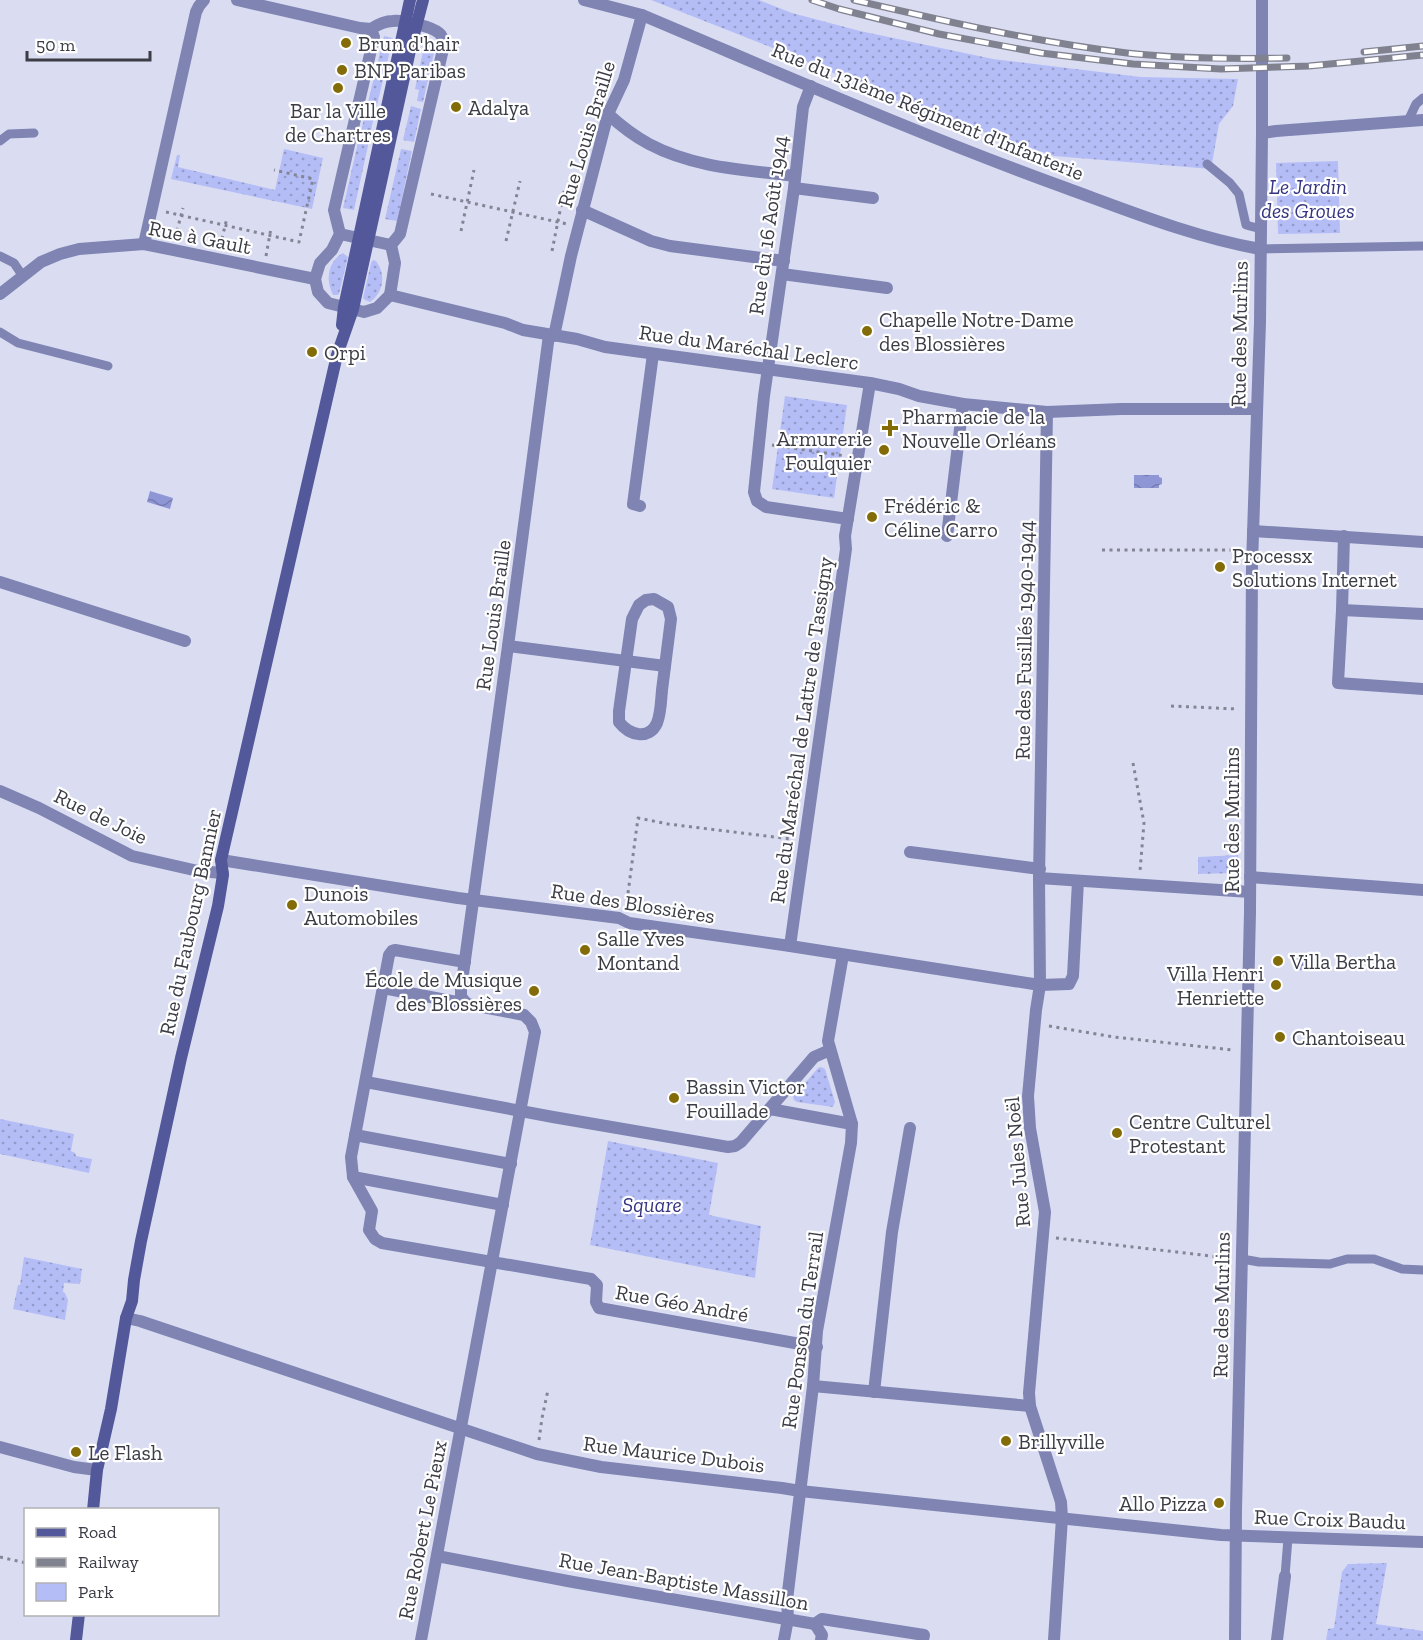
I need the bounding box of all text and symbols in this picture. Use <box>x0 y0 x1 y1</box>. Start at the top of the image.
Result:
scale bar <box>27 24 150 62</box>
place label: Brun d'hair <box>358 31 460 56</box>
text: 50 m <box>36 34 76 56</box>
marker: Brun d'hair <box>339 36 353 50</box>
street label: Rue du 131ème Régiment d'Infanterie <box>768 37 1088 185</box>
place label: BNP Paribas <box>354 58 466 83</box>
street label: Rue Louis Braille <box>552 58 620 210</box>
marker: BNP Paribas <box>335 63 349 77</box>
marker: Bar la Ville de Chartres <box>331 81 345 95</box>
place label: Adalya <box>468 95 529 120</box>
place label: Bar la Ville de Chartres <box>285 98 391 147</box>
marker: Adalya <box>449 100 463 114</box>
street label: Rue du 16 Août 1944 <box>743 134 793 316</box>
park label: Le Jardin des Groues <box>1261 174 1355 223</box>
street label: Rue à Gault <box>147 215 254 259</box>
street label: Rue des Murlins <box>1225 261 1253 407</box>
place label: Chapelle Notre-Dame des Blossières <box>879 307 1074 356</box>
street label: Rue du Maréchal Leclerc <box>638 319 860 375</box>
marker: Chapelle Notre-Dame des Blossières <box>860 324 874 338</box>
place label: Orpi <box>324 340 366 365</box>
marker: Orpi <box>305 345 319 359</box>
place label: Pharmacie de la Nouvelle Orléans <box>902 404 1056 453</box>
marker: Pharmacie de la Nouvelle Orléans <box>883 421 897 435</box>
place label: Armurerie Foulquier <box>776 426 872 475</box>
marker: Armurerie Foulquier <box>877 443 891 457</box>
place label: Frédéric & Céline Carro <box>884 493 998 542</box>
marker: Frédéric & Céline Carro <box>865 510 879 524</box>
street label: Rue des Fusillés 1940-1944 <box>1009 520 1039 760</box>
street label: Rue Louis Braille <box>470 538 516 692</box>
place label: Processx Solutions Internet <box>1232 543 1397 592</box>
street label: Rue du Maréchal de Lattre de Tassigny <box>764 555 838 905</box>
marker: Processx Solutions Internet <box>1213 560 1227 574</box>
street label: Rue des Murlins <box>1219 747 1244 893</box>
street label: Rue de Joie <box>50 783 152 849</box>
street label: Rue du Faubourg Bannier <box>154 806 226 1038</box>
street label: Rue des Blossières <box>549 878 717 928</box>
place label: Dunois Automobiles <box>304 881 418 930</box>
marker: Dunois Automobiles <box>285 898 299 912</box>
place label: Salle Yves Montand <box>597 926 685 975</box>
marker: Salle Yves Montand <box>578 943 592 957</box>
place label: Villa Bertha <box>1289 949 1396 974</box>
marker: Villa Bertha <box>1271 954 1285 968</box>
place label: Villa Henri Henriette <box>1166 961 1264 1010</box>
place label: École de Musique des Blossières <box>365 967 522 1016</box>
marker: Villa Henri Henriette <box>1269 978 1283 992</box>
marker: École de Musique des Blossières <box>527 984 541 998</box>
place label: Chantoiseau <box>1292 1025 1405 1050</box>
marker: Chantoiseau <box>1273 1030 1287 1044</box>
place label: Bassin Victor Fouillade <box>686 1074 805 1123</box>
marker: Bassin Victor Fouillade <box>667 1091 681 1105</box>
street label: Rue Jules Noël <box>999 1095 1035 1228</box>
place label: Centre Culturel Protestant <box>1129 1109 1271 1158</box>
marker: Centre Culturel Protestant <box>1110 1126 1124 1140</box>
park label: Square <box>622 1192 682 1217</box>
street label: Rue Ponson du Terrail <box>776 1229 828 1430</box>
street label: Rue des Murlins <box>1207 1232 1235 1378</box>
street label: Rue Géo André <box>614 1279 751 1327</box>
place label: Brillyville <box>1018 1429 1105 1454</box>
street label: Rue Maurice Dubois <box>582 1430 766 1478</box>
marker: Brillyville <box>999 1434 1013 1448</box>
street label: Rue Robert Le Pieux <box>392 1438 452 1622</box>
place label: Le Flash <box>88 1440 163 1465</box>
marker: Le Flash <box>69 1445 83 1459</box>
place label: Allo Pizza <box>1119 1491 1207 1516</box>
marker: Allo Pizza <box>1212 1496 1226 1510</box>
street label: Rue Croix Baudu <box>1254 1504 1407 1534</box>
legend <box>24 1508 219 1616</box>
text: Road <box>78 1521 117 1543</box>
street label: Rue Jean-Baptiste Massillon <box>557 1547 811 1615</box>
text: Railway <box>78 1551 140 1573</box>
text: Park <box>78 1581 114 1603</box>

